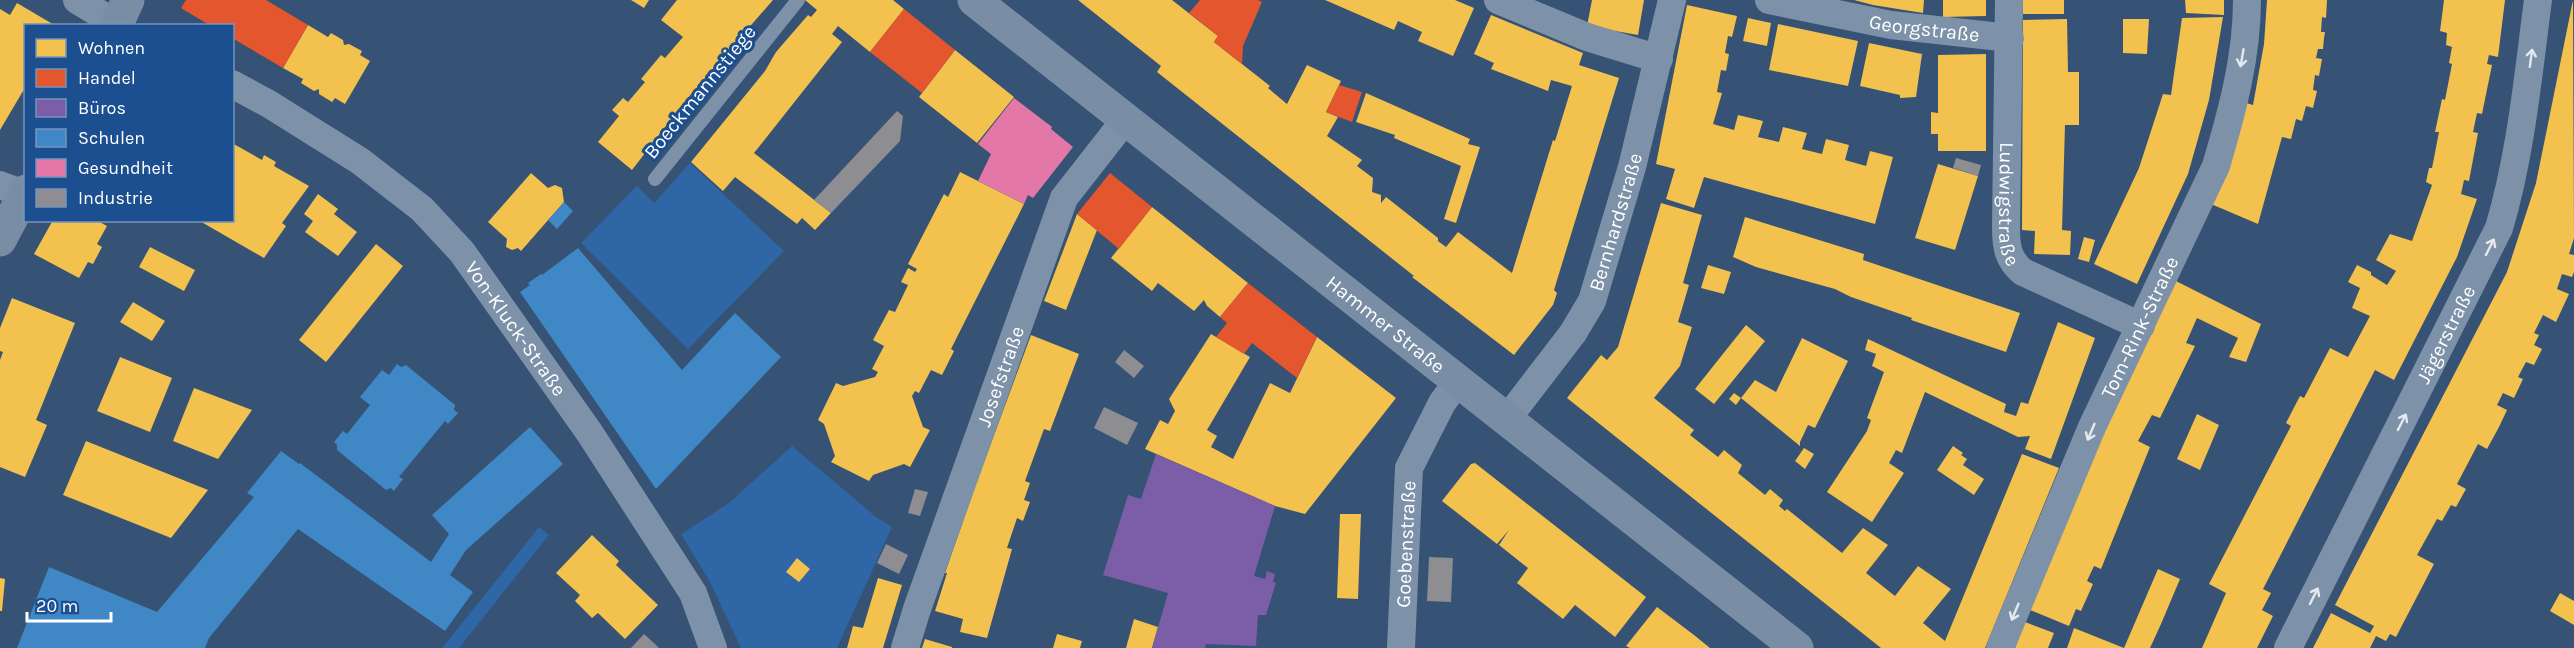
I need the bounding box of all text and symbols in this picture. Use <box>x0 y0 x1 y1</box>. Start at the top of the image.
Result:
street label: Georgstraße <box>1867 9 1981 46</box>
street label: Boeckmannstiege <box>639 21 761 163</box>
legend <box>24 24 234 222</box>
text: Wohnen <box>78 37 145 59</box>
one-way arrow <box>2236 48 2247 67</box>
one-way arrow <box>2525 49 2536 68</box>
text: Handel <box>78 67 136 89</box>
text: Büros <box>78 97 126 119</box>
text: Schulen <box>78 127 145 149</box>
street label: Ludwigstraße <box>1994 142 2025 270</box>
street label: Bernhardstraße <box>1584 151 1646 294</box>
text: Gesundheit <box>78 157 173 179</box>
text: Industrie <box>78 187 153 209</box>
one-way arrow <box>2484 239 2496 257</box>
street label: Tom-Rink-Straße <box>2096 253 2183 402</box>
street label: Von-Kluck-Straße <box>460 257 571 400</box>
street label: Hammer Straße <box>1322 270 1450 378</box>
street label: Jägerstraße <box>2411 281 2480 387</box>
street label: Josefstraße <box>972 323 1029 430</box>
one-way arrow <box>2397 413 2408 431</box>
one-way arrow <box>2084 422 2096 440</box>
street label: Goebenstraße <box>1391 480 1420 608</box>
scale bar <box>27 585 111 623</box>
one-way arrow <box>2309 587 2320 605</box>
text: 20 m <box>36 595 78 617</box>
one-way arrow <box>2009 602 2021 620</box>

